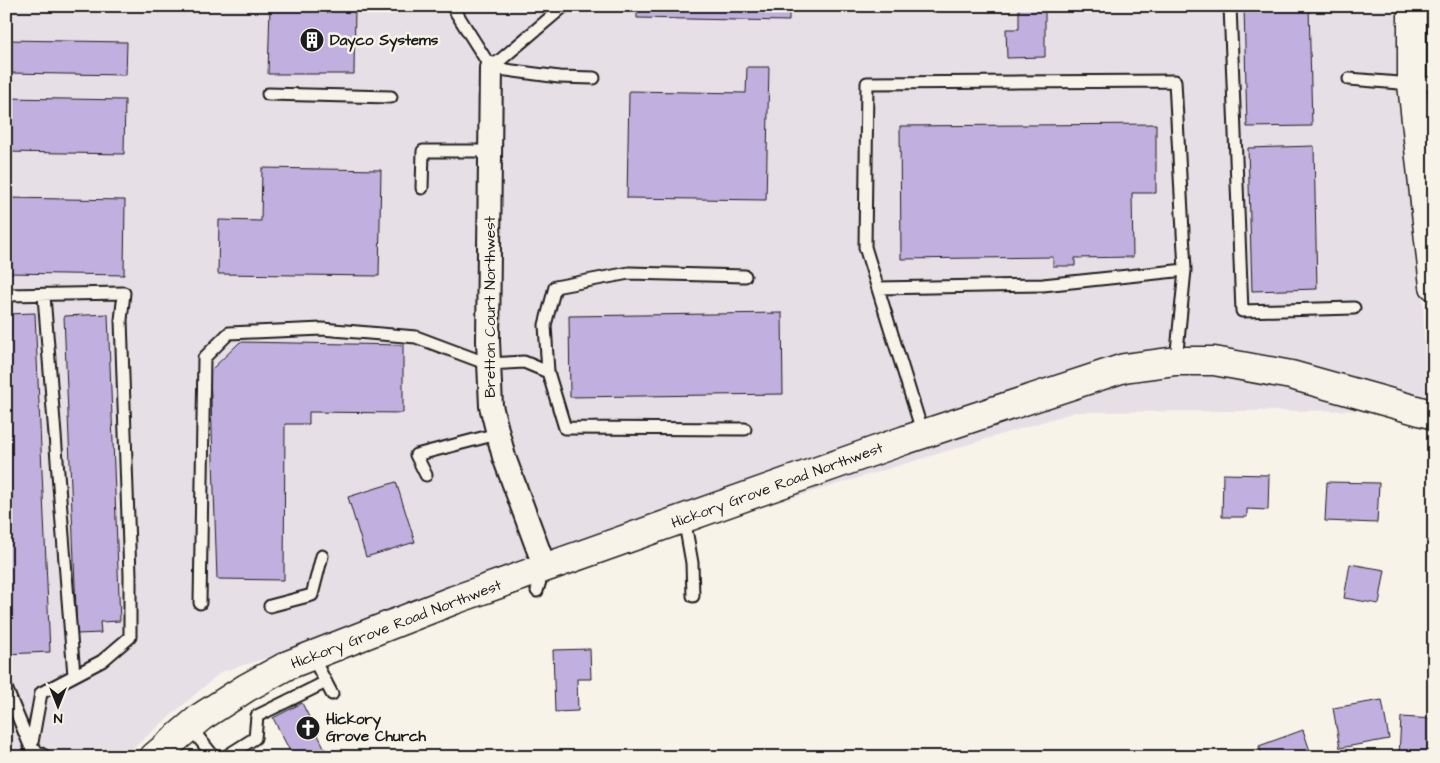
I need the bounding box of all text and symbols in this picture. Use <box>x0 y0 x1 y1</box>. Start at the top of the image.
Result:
building icon: Dayco Systems <box>299 27 325 53</box>
place label: Dayco Systems <box>330 30 439 52</box>
street label: Bretton Court Northwest <box>480 216 501 398</box>
street label: Hickory Grove Road Northwest <box>668 437 886 535</box>
street label: Hickory Grove Road Northwest <box>288 575 505 675</box>
north arrow <box>32 680 82 730</box>
text: N <box>53 708 62 728</box>
place label: Hickory Grove Church <box>326 709 426 747</box>
church icon: Hickory Grove Church <box>295 715 321 741</box>

